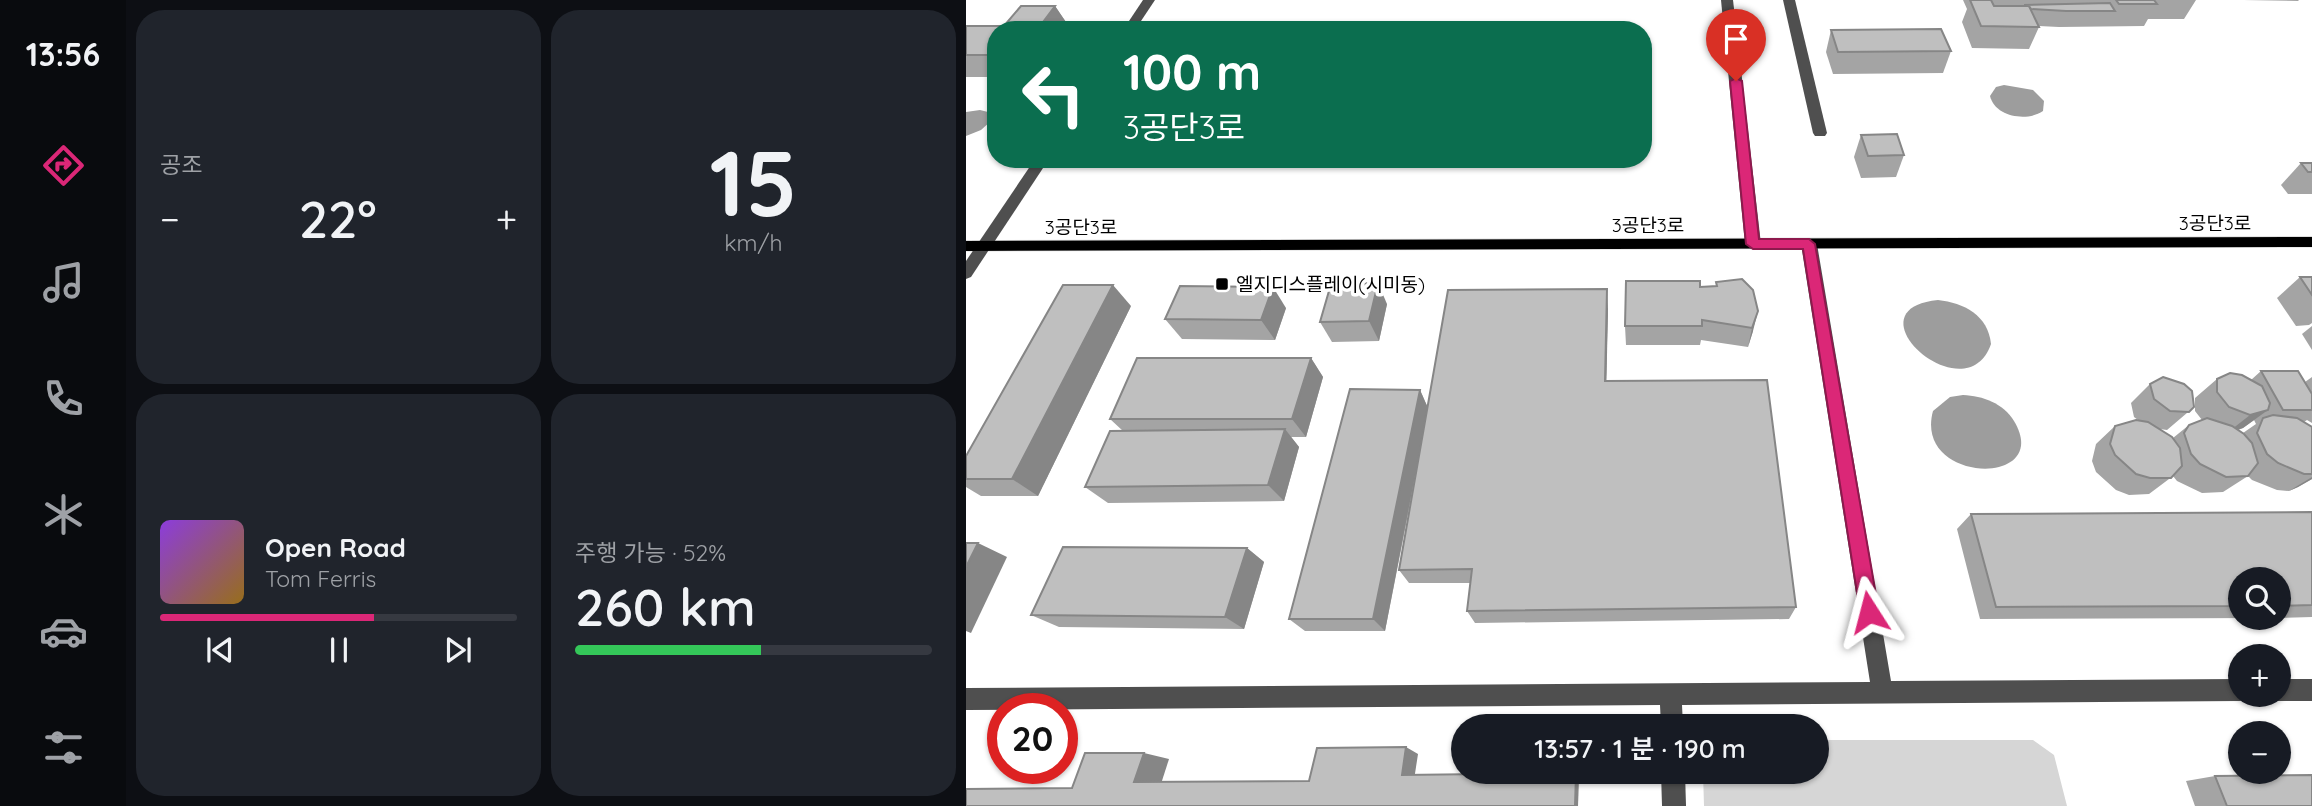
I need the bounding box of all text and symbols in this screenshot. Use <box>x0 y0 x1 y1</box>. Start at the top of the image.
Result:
pin <box>1706 9 1766 81</box>
icon: arrive <box>1717 20 1755 58</box>
text: 13:56 <box>26 34 100 74</box>
text: 100 m <box>1123 41 1261 102</box>
icon: left <box>1008 49 1099 140</box>
text: 3공단3로 <box>1123 107 1245 147</box>
text: 15 <box>710 125 797 239</box>
icon: directions <box>39 141 88 190</box>
text: 공조 <box>160 150 202 179</box>
text: 22° <box>299 186 377 251</box>
text: − <box>160 195 180 243</box>
text: + <box>496 195 517 243</box>
street label: 3공단3로 <box>2179 211 2251 235</box>
street label: 3공단3로 <box>1612 213 1684 237</box>
street label: 3공단3로 <box>1045 215 1117 239</box>
text: km/h <box>724 228 783 257</box>
icon: music <box>39 258 88 307</box>
place label: 엘지디스플레이(시미동) <box>1236 272 1425 296</box>
marker: 엘지디스플레이(시미동) <box>1214 276 1230 292</box>
icon: phone <box>39 374 88 423</box>
icon: climate <box>39 490 88 539</box>
text: Open Road <box>265 531 406 564</box>
text: 주행 가능 · 52% <box>575 538 726 567</box>
text: Tom Ferris <box>265 564 376 593</box>
map controls <box>2228 567 2291 784</box>
button: search <box>2228 567 2291 630</box>
text: 260 km <box>575 574 756 639</box>
position arrow <box>1832 575 1906 649</box>
icon: car <box>39 607 88 656</box>
icon: previous <box>201 631 239 669</box>
icon: pause <box>320 631 358 669</box>
icon: next <box>439 631 477 669</box>
button: + <box>2228 644 2291 707</box>
speed limit sign: 20 <box>987 693 1078 784</box>
button: − <box>2228 721 2291 784</box>
icon: filters <box>39 723 88 772</box>
text: 13:57 · 1 분 · 190 m <box>1534 732 1746 765</box>

